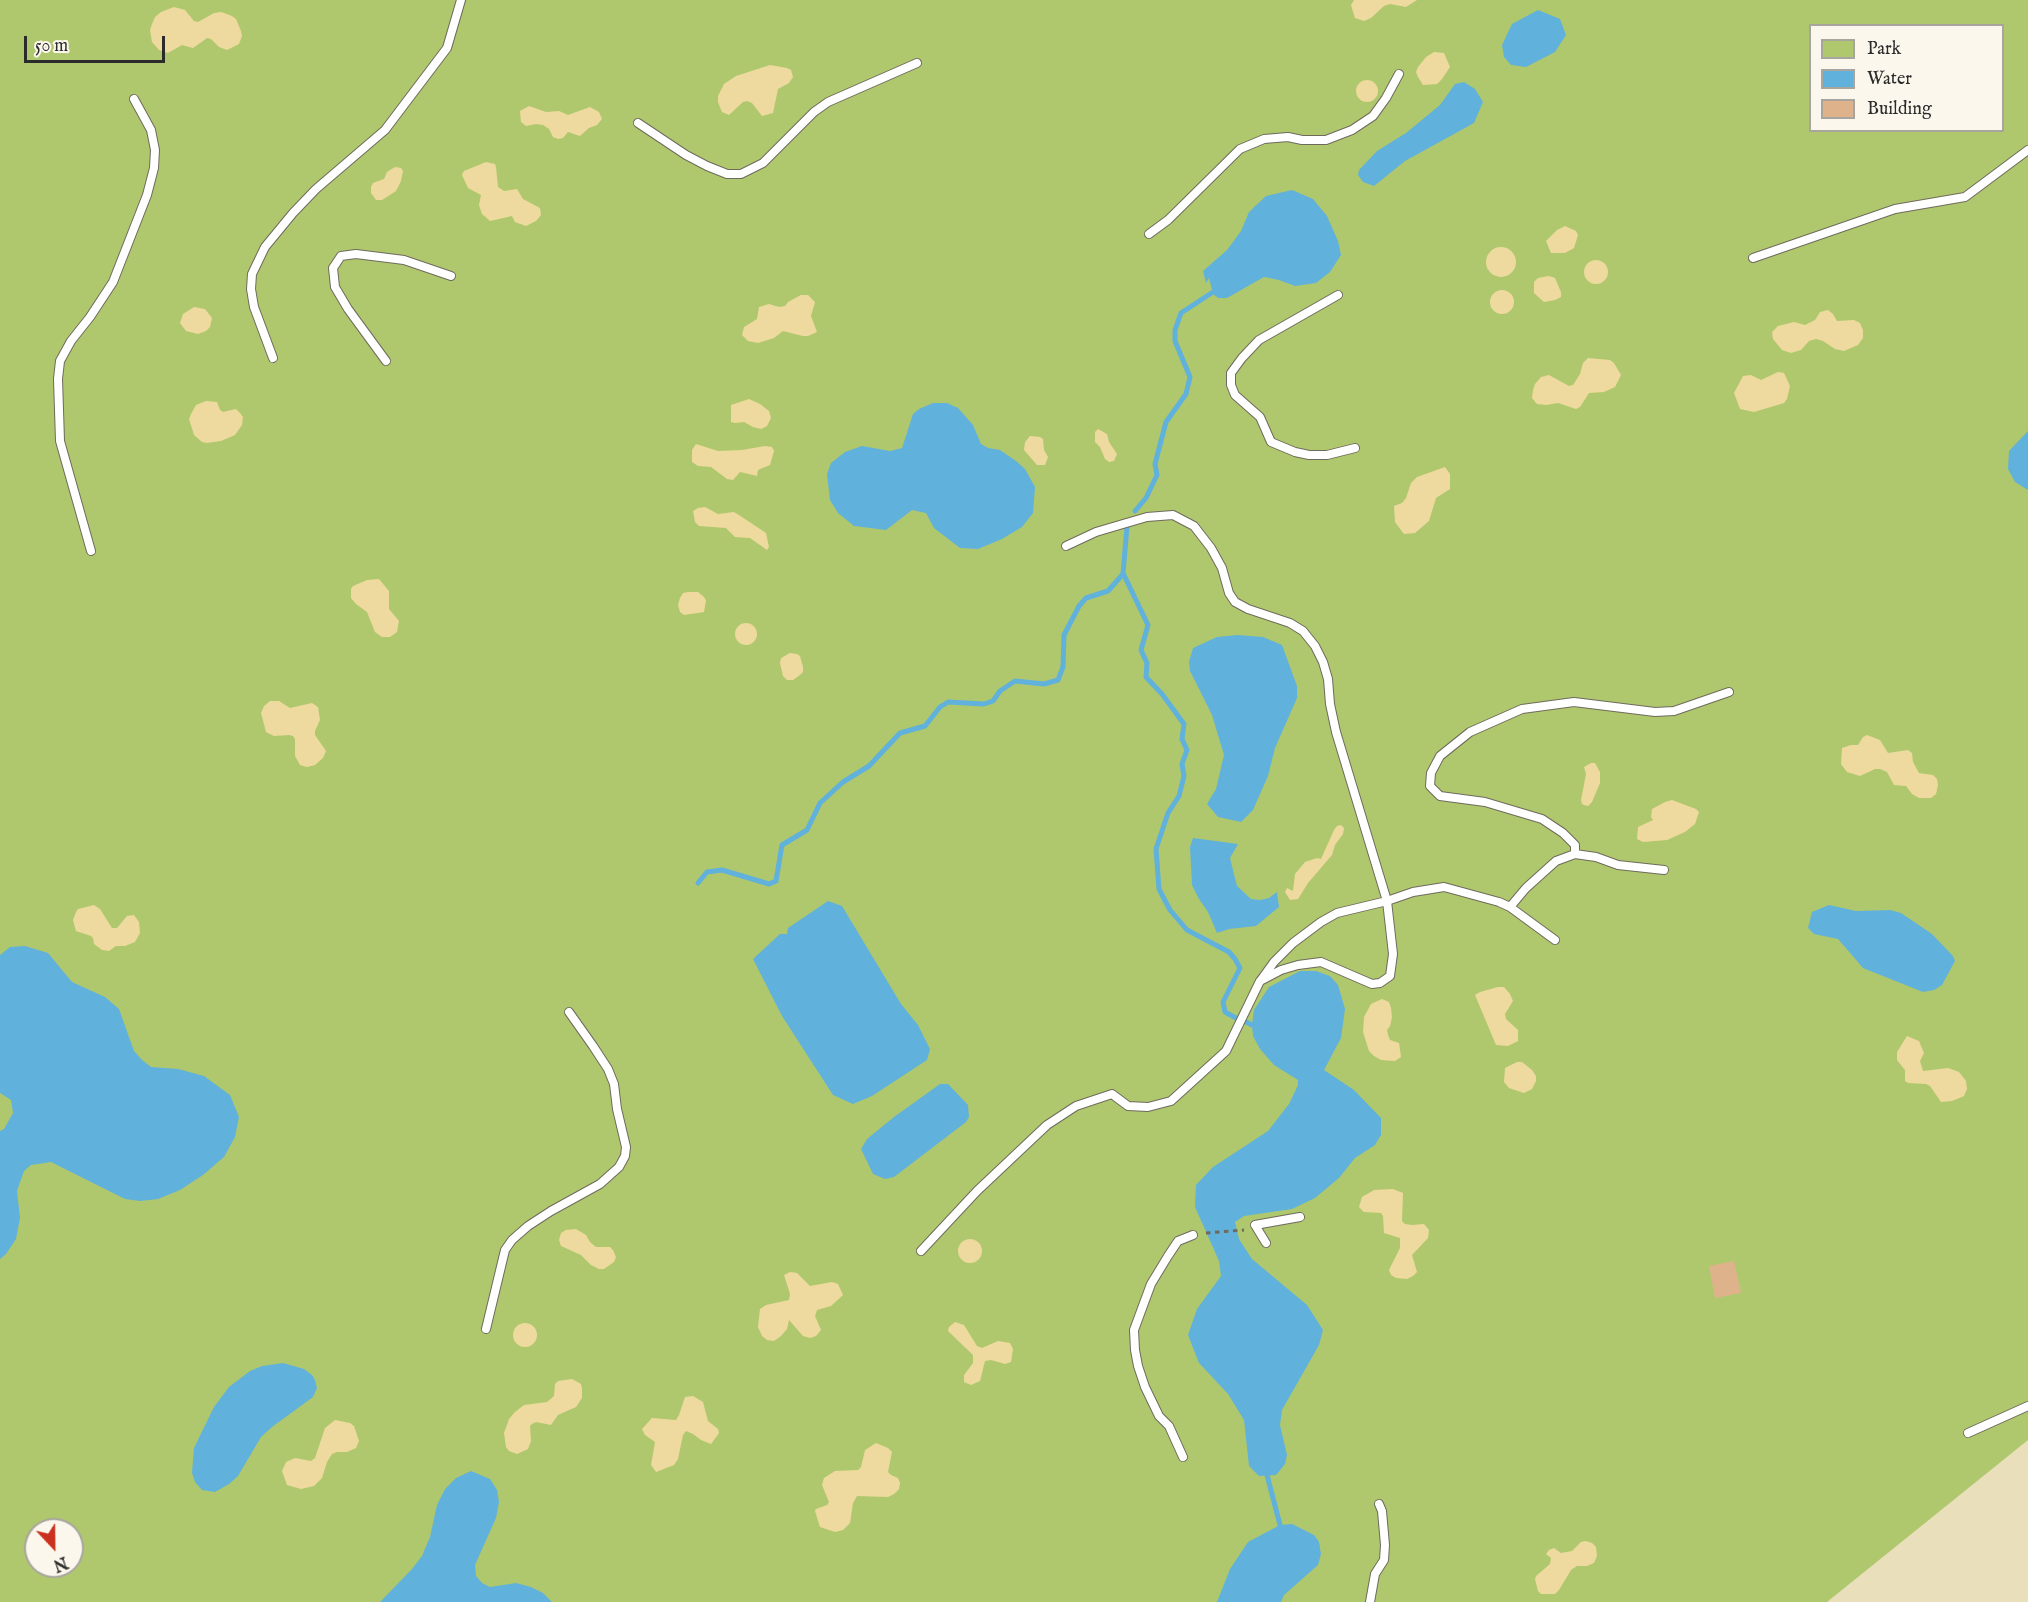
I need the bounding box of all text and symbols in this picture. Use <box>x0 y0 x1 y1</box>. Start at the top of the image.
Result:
scale bar <box>27 24 168 62</box>
legend <box>1809 24 2004 132</box>
text: 50 m <box>35 35 68 58</box>
text: Park <box>1867 38 1901 61</box>
text: Water <box>1867 68 1912 91</box>
text: Building <box>1867 98 1932 121</box>
north arrow <box>24 1518 84 1578</box>
text: N <box>50 1551 70 1575</box>

